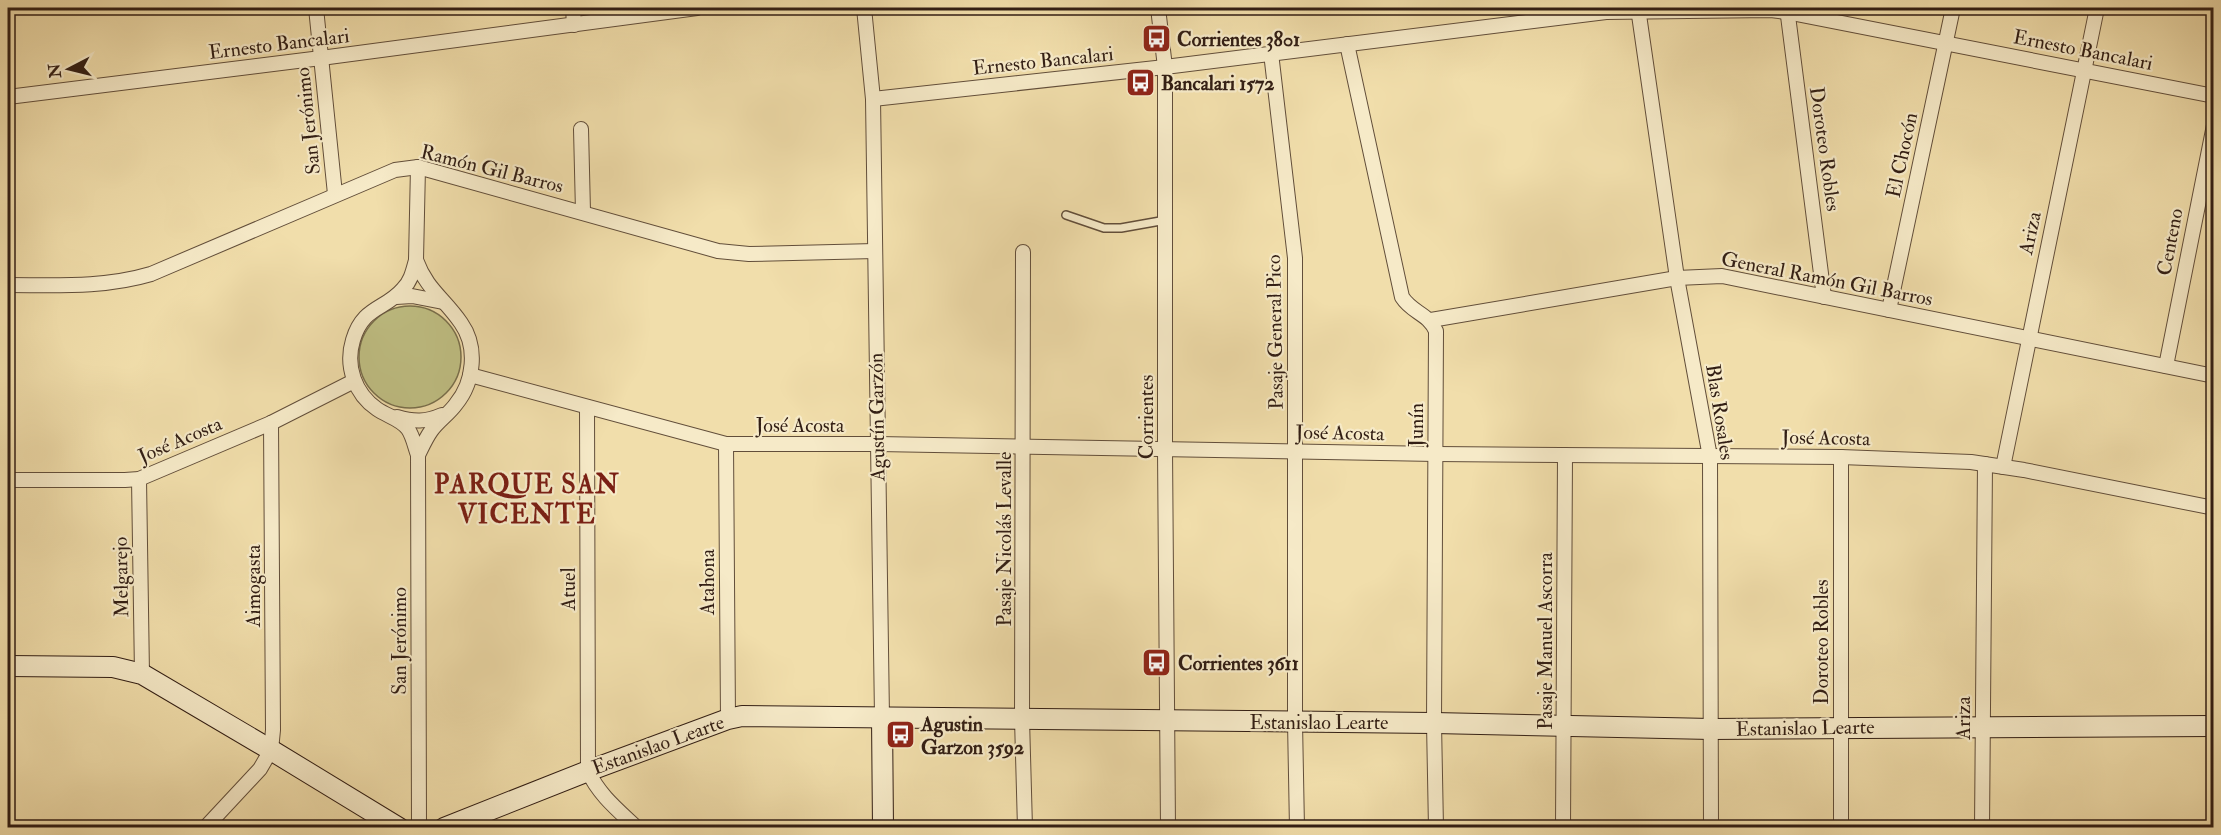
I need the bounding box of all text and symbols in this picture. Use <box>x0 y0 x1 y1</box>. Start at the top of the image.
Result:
street label: Ernesto Bancalari <box>207 23 351 65</box>
bus stop icon: Corrientes 3801 <box>1140 23 1172 55</box>
street label: Ernesto Bancalari <box>2011 24 2155 76</box>
place label: Corrientes 3801 <box>1177 27 1300 52</box>
north arrow <box>39 39 99 99</box>
street label: Ernesto Bancalari <box>971 41 1115 81</box>
text: N <box>44 62 66 80</box>
street label: San Jerónimo <box>290 66 326 176</box>
bus stop icon: Bancalari 1572 <box>1124 67 1156 99</box>
place label: Bancalari 1572 <box>1161 71 1274 96</box>
street label: Doroteo Robles <box>1804 85 1846 213</box>
street label: El Chocón <box>1881 110 1923 200</box>
street label: Ramón Gil Barros <box>418 139 566 199</box>
street label: Centeno <box>2151 206 2189 278</box>
street label: Ariza <box>2013 208 2047 258</box>
street label: General Ramón Gil Barros <box>1719 246 1935 312</box>
street label: Pasaje General Pico <box>1261 254 1289 410</box>
street label: Agustín Garzón <box>863 353 891 482</box>
street label: Blas Rosales <box>1700 362 1740 462</box>
street label: Corrientes <box>1134 375 1159 459</box>
street label: Junín <box>1404 403 1429 448</box>
street label: José Acosta <box>133 411 226 469</box>
street label: José Acosta <box>755 413 845 438</box>
street label: José Acosta <box>1294 420 1385 446</box>
street label: José Acosta <box>1780 425 1871 451</box>
street label: Pasaje Nicolás Levalle <box>992 452 1017 626</box>
district label: PARQUE SAN VICENTE <box>434 469 620 531</box>
street label: Melgarejo <box>108 536 134 618</box>
street label: Aimogasta <box>241 544 266 628</box>
street label: Atahona <box>695 548 720 616</box>
street label: Pasaje Manuel Ascorra <box>1533 551 1558 730</box>
street label: Atuel <box>556 567 581 612</box>
street label: Doroteo Robles <box>1809 579 1834 705</box>
street label: San Jerónimo <box>387 587 412 695</box>
bus stop icon: Corrientes 3611 <box>1141 647 1173 679</box>
place label: Corrientes 3611 <box>1178 651 1299 676</box>
street label: Ariza <box>1951 696 1976 741</box>
street label: Estanislao Learte <box>588 709 728 781</box>
street label: Estanislao Learte <box>1250 710 1388 735</box>
place label: Agustin Garzon 3592 <box>920 712 1024 760</box>
street label: Estanislao Learte <box>1735 714 1875 742</box>
bus stop icon: Agustin Garzon 3592 <box>884 719 916 751</box>

